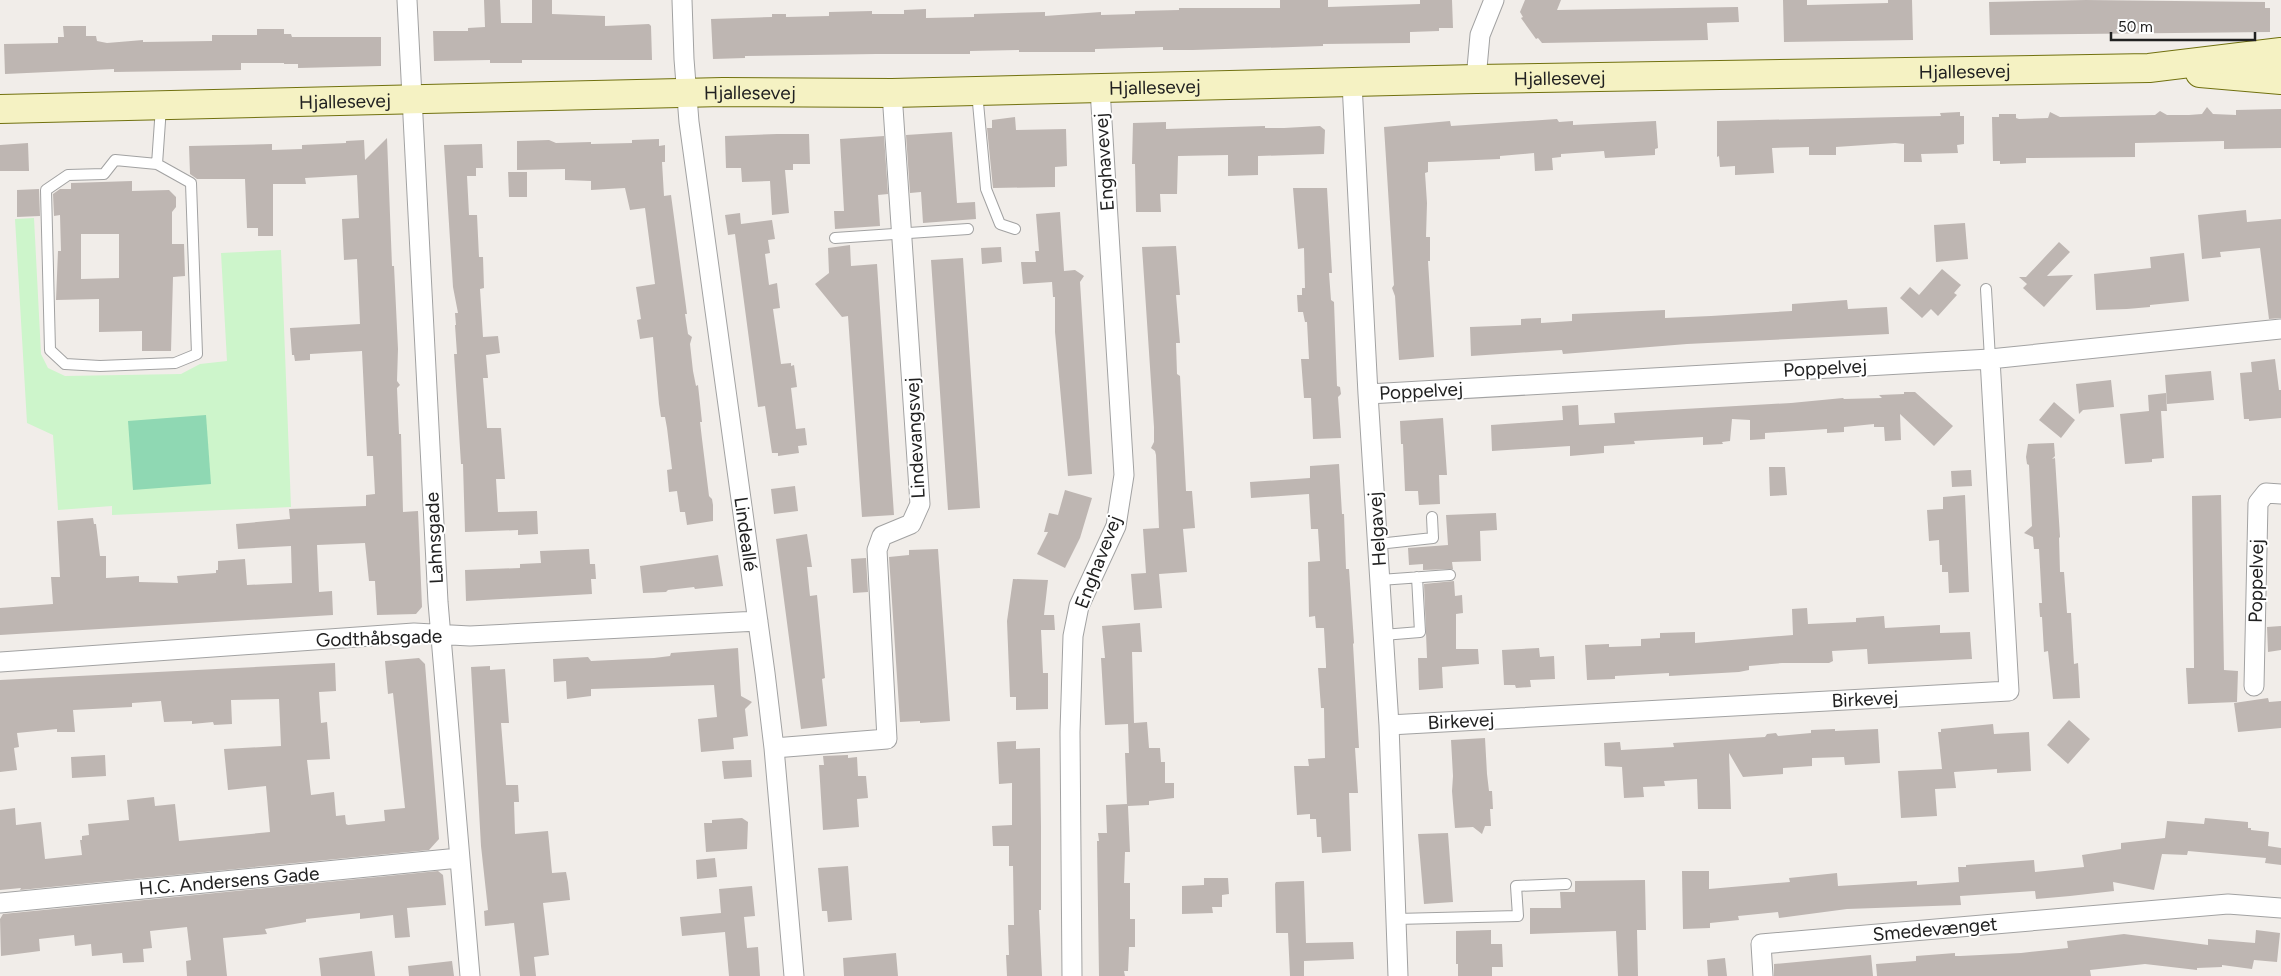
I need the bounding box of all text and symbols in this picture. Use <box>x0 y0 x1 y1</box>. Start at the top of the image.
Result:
scale bar <box>2111 10 2255 42</box>
text: 50 m <box>2118 18 2153 36</box>
street label: Hjallesevej <box>1918 59 2011 83</box>
street label: Hjallesevej <box>1513 65 1606 90</box>
street label: Hjallesevej <box>1108 74 1201 99</box>
street label: Hjallesevej <box>704 80 796 104</box>
street label: Hjallesevej <box>299 88 391 113</box>
street label: Enghavevej <box>1089 112 1119 212</box>
street label: Poppelvej <box>1782 354 1868 382</box>
street label: Lindevangsvej <box>900 377 930 499</box>
street label: Poppelvej <box>1378 377 1464 405</box>
street label: Lahnsgade <box>420 491 448 585</box>
street label: Helgavej <box>1363 491 1391 567</box>
street label: Lindeallé <box>729 495 763 573</box>
street label: Enghavevej <box>1070 512 1126 612</box>
street label: Poppelvej <box>2244 539 2268 623</box>
street label: Godthåbsgade <box>315 624 443 652</box>
street label: Birkevej <box>1831 686 1899 712</box>
street label: Birkevej <box>1427 708 1495 734</box>
street label: H.C. Andersens Gade <box>138 862 320 900</box>
street label: Smedevænget <box>1872 912 1998 946</box>

